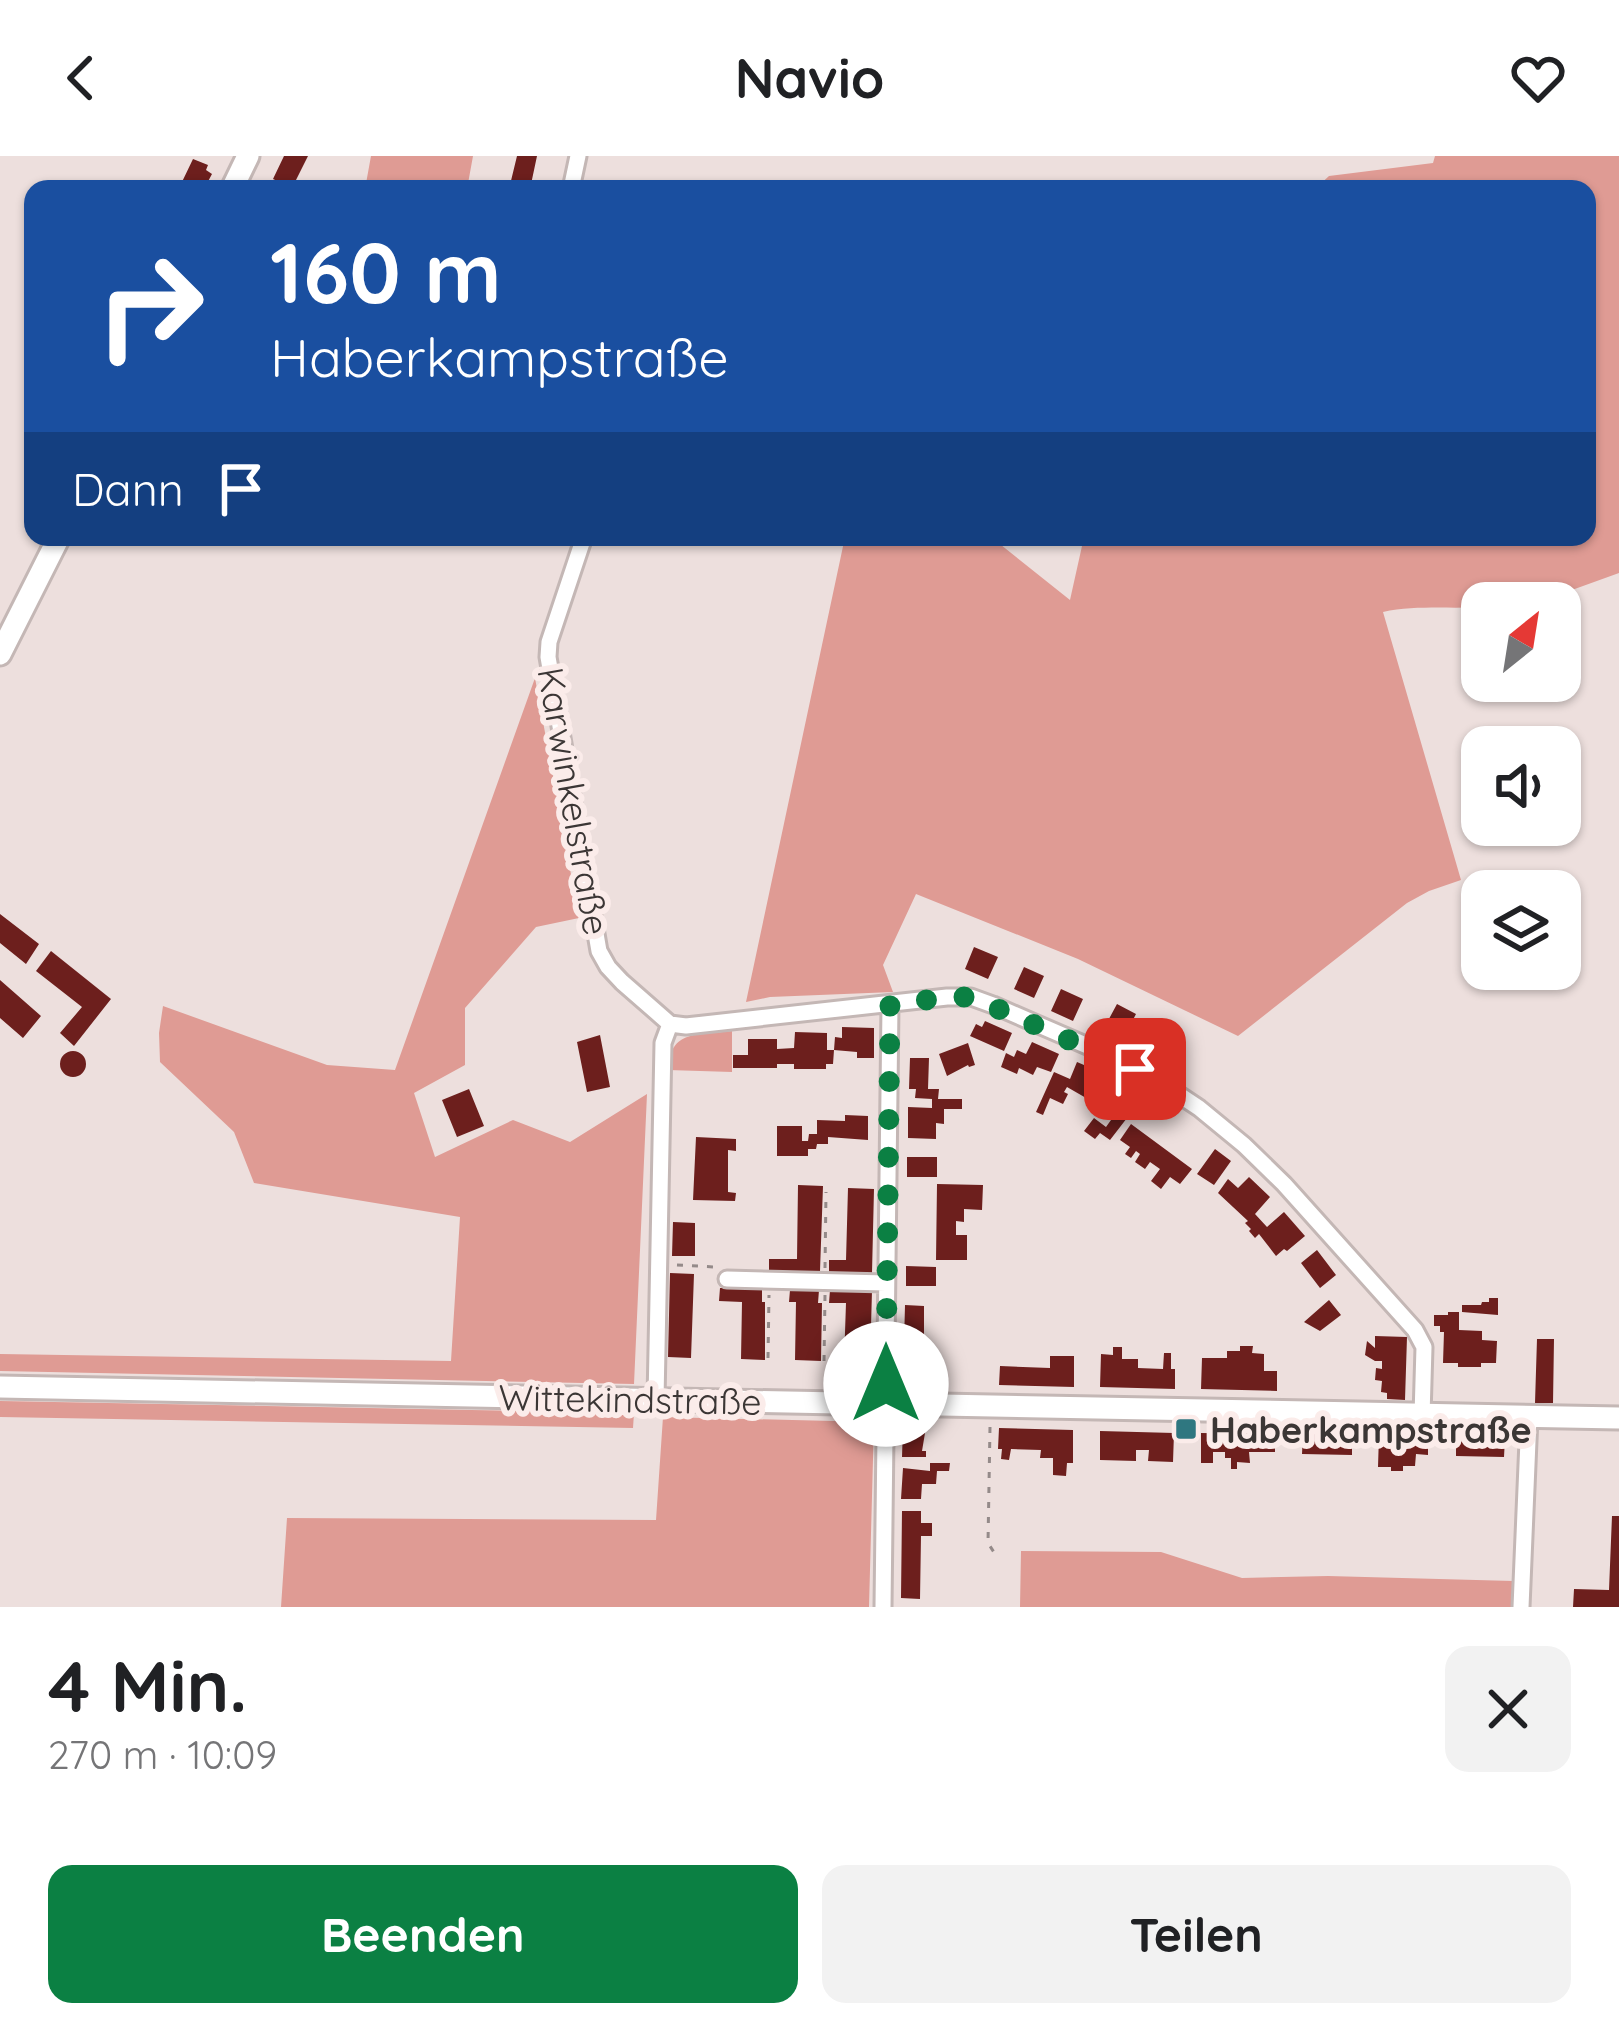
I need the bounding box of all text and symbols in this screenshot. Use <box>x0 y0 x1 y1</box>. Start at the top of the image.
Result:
text: Navio <box>735 44 884 112</box>
icon: back <box>48 45 114 111</box>
icon: heart <box>1505 45 1571 111</box>
text: 160 m <box>270 219 502 324</box>
icon: right <box>72 228 228 384</box>
text: Haberkampstraße <box>270 323 729 391</box>
icon: arrive <box>208 456 274 522</box>
text: Dann <box>72 461 184 517</box>
north arrow <box>1461 582 1581 702</box>
map controls <box>1461 582 1581 990</box>
street label: Karwinkelstraße <box>528 664 620 938</box>
button: sound <box>1461 726 1581 846</box>
button: layers <box>1461 870 1581 990</box>
pin <box>1084 1018 1186 1120</box>
icon: arrive <box>1102 1036 1168 1102</box>
position arrow <box>823 1321 949 1447</box>
street label: Wittekindstraße <box>498 1374 762 1424</box>
place label: Haberkampstraße <box>1210 1407 1532 1452</box>
marker: Haberkampstraße <box>1173 1416 1199 1442</box>
text: 4 Min. <box>48 1640 247 1730</box>
button: close <box>1445 1646 1571 1772</box>
text: 270 m · 10:09 <box>48 1730 277 1779</box>
button: Beenden <box>48 1865 798 2003</box>
button: Teilen <box>822 1865 1571 2003</box>

